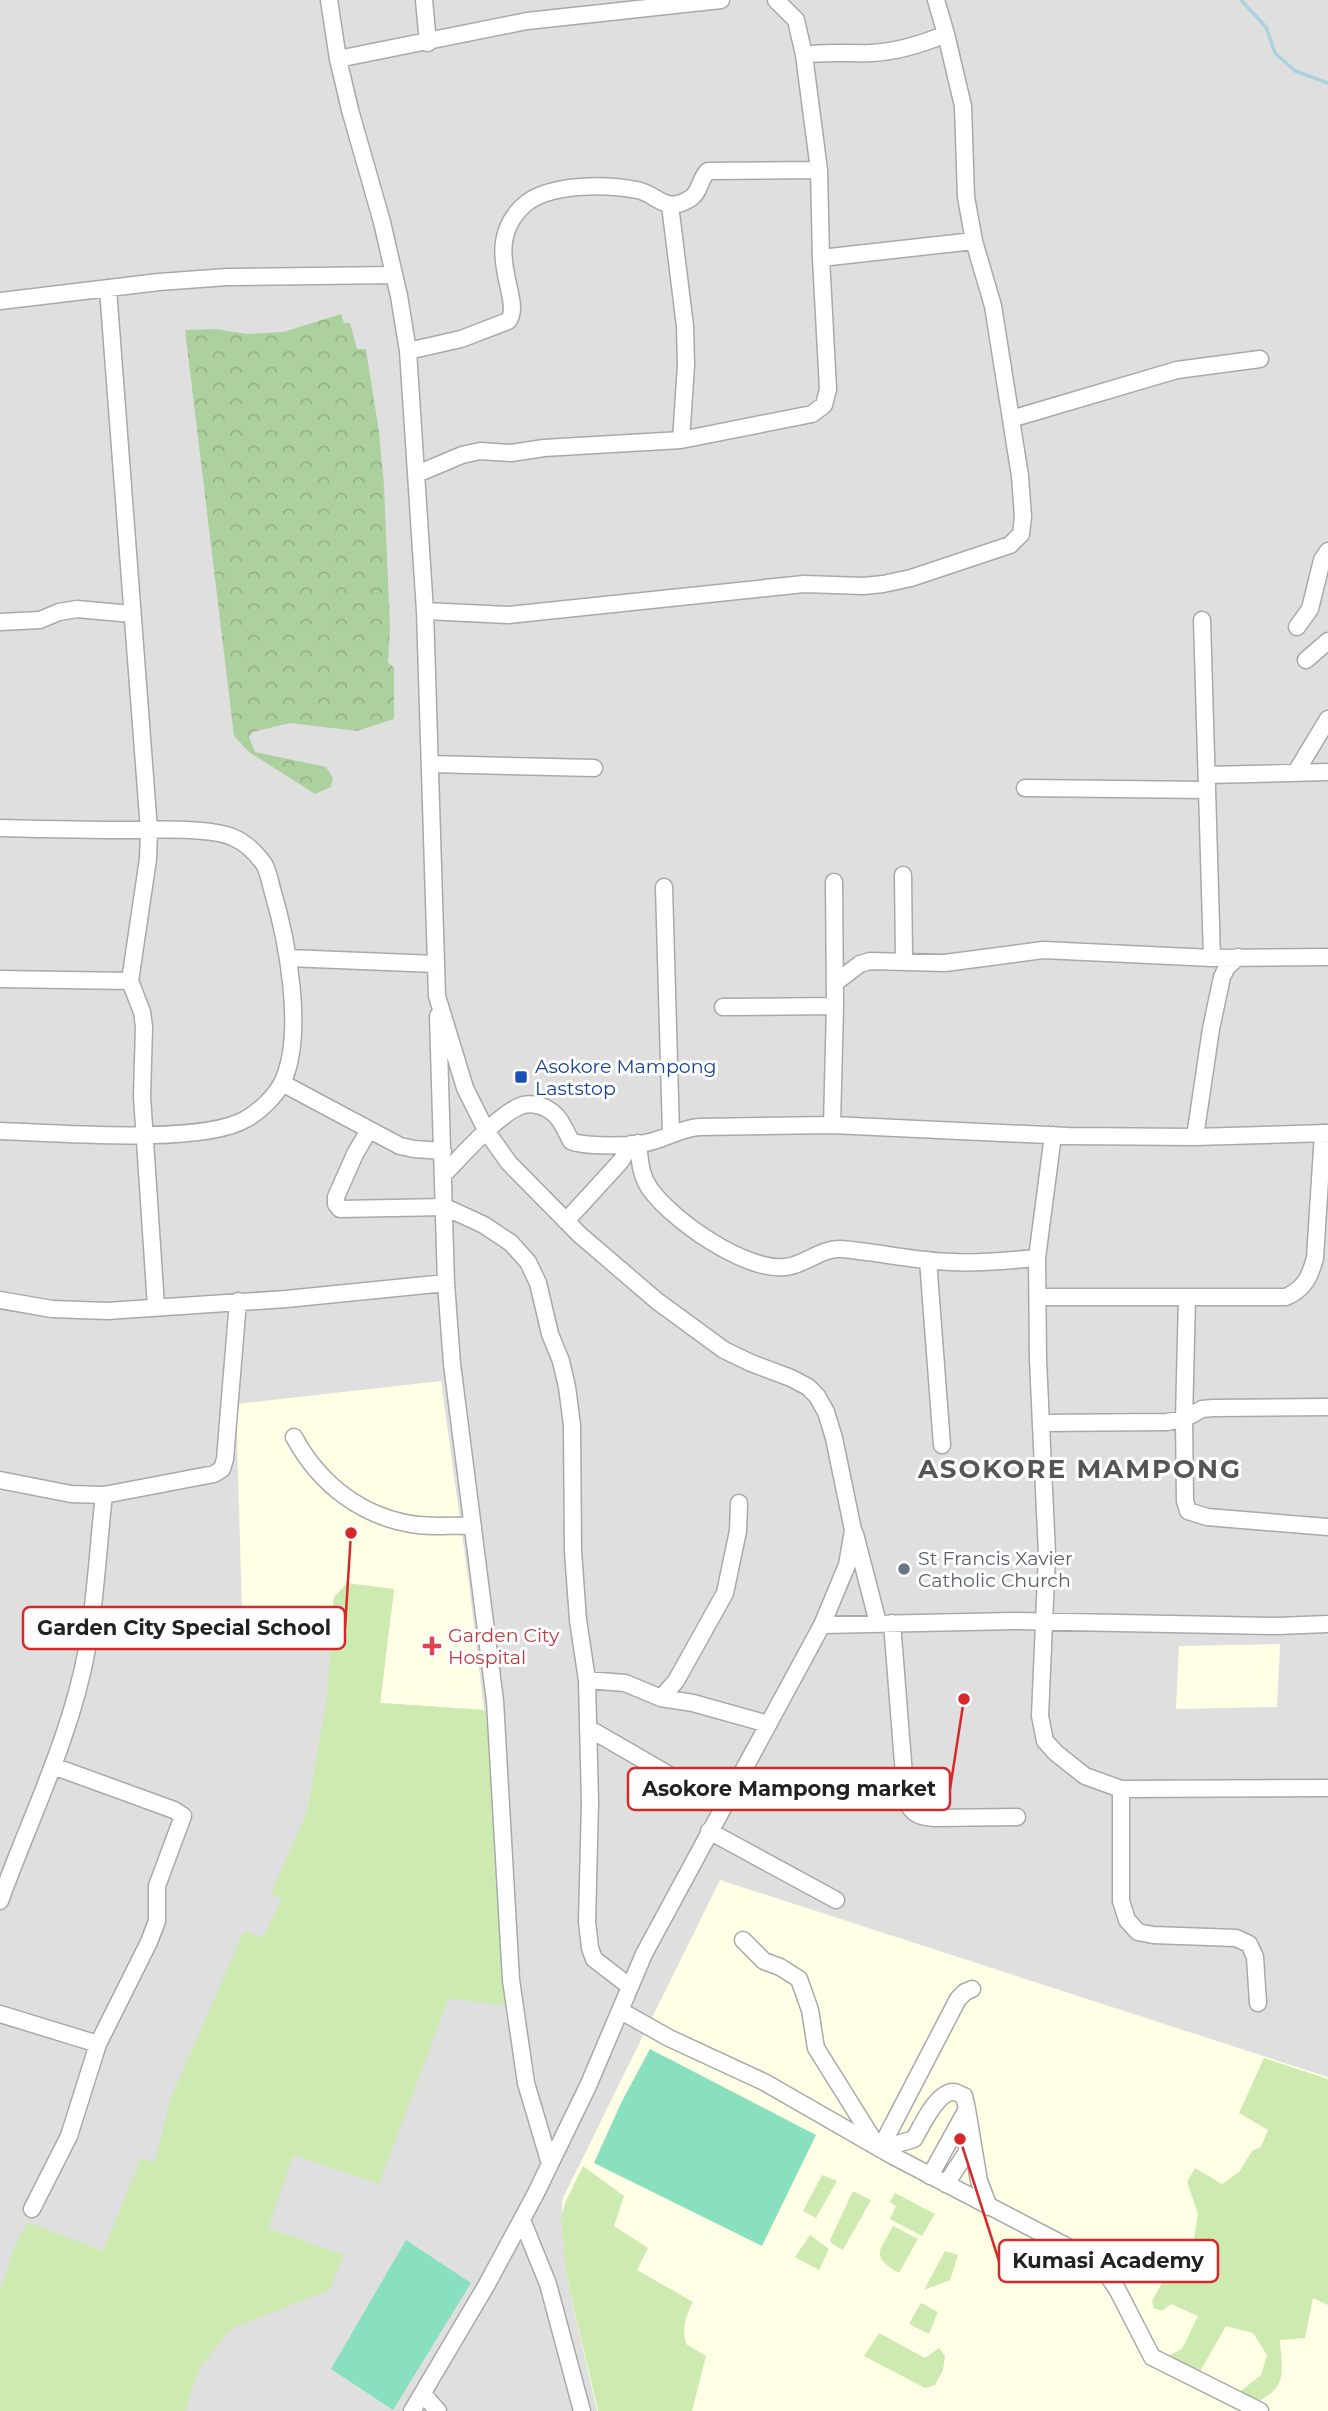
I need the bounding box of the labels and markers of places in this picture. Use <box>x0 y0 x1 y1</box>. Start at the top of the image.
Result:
place label: Asokore Mampong Laststop <box>535 1055 717 1100</box>
marker: Asokore Mampong Laststop <box>513 1069 529 1085</box>
place label: St Francis Xavier Catholic Church <box>918 1547 1073 1592</box>
marker: St Francis Xavier Catholic Church <box>896 1561 912 1577</box>
callout: Garden City Special School <box>23 1607 345 1649</box>
place label: Garden City Hospital <box>448 1624 560 1669</box>
marker: Garden City Hospital <box>422 1636 442 1656</box>
callout: Asokore Mampong market <box>628 1768 950 1810</box>
callout: Kumasi Academy <box>999 2240 1218 2282</box>

